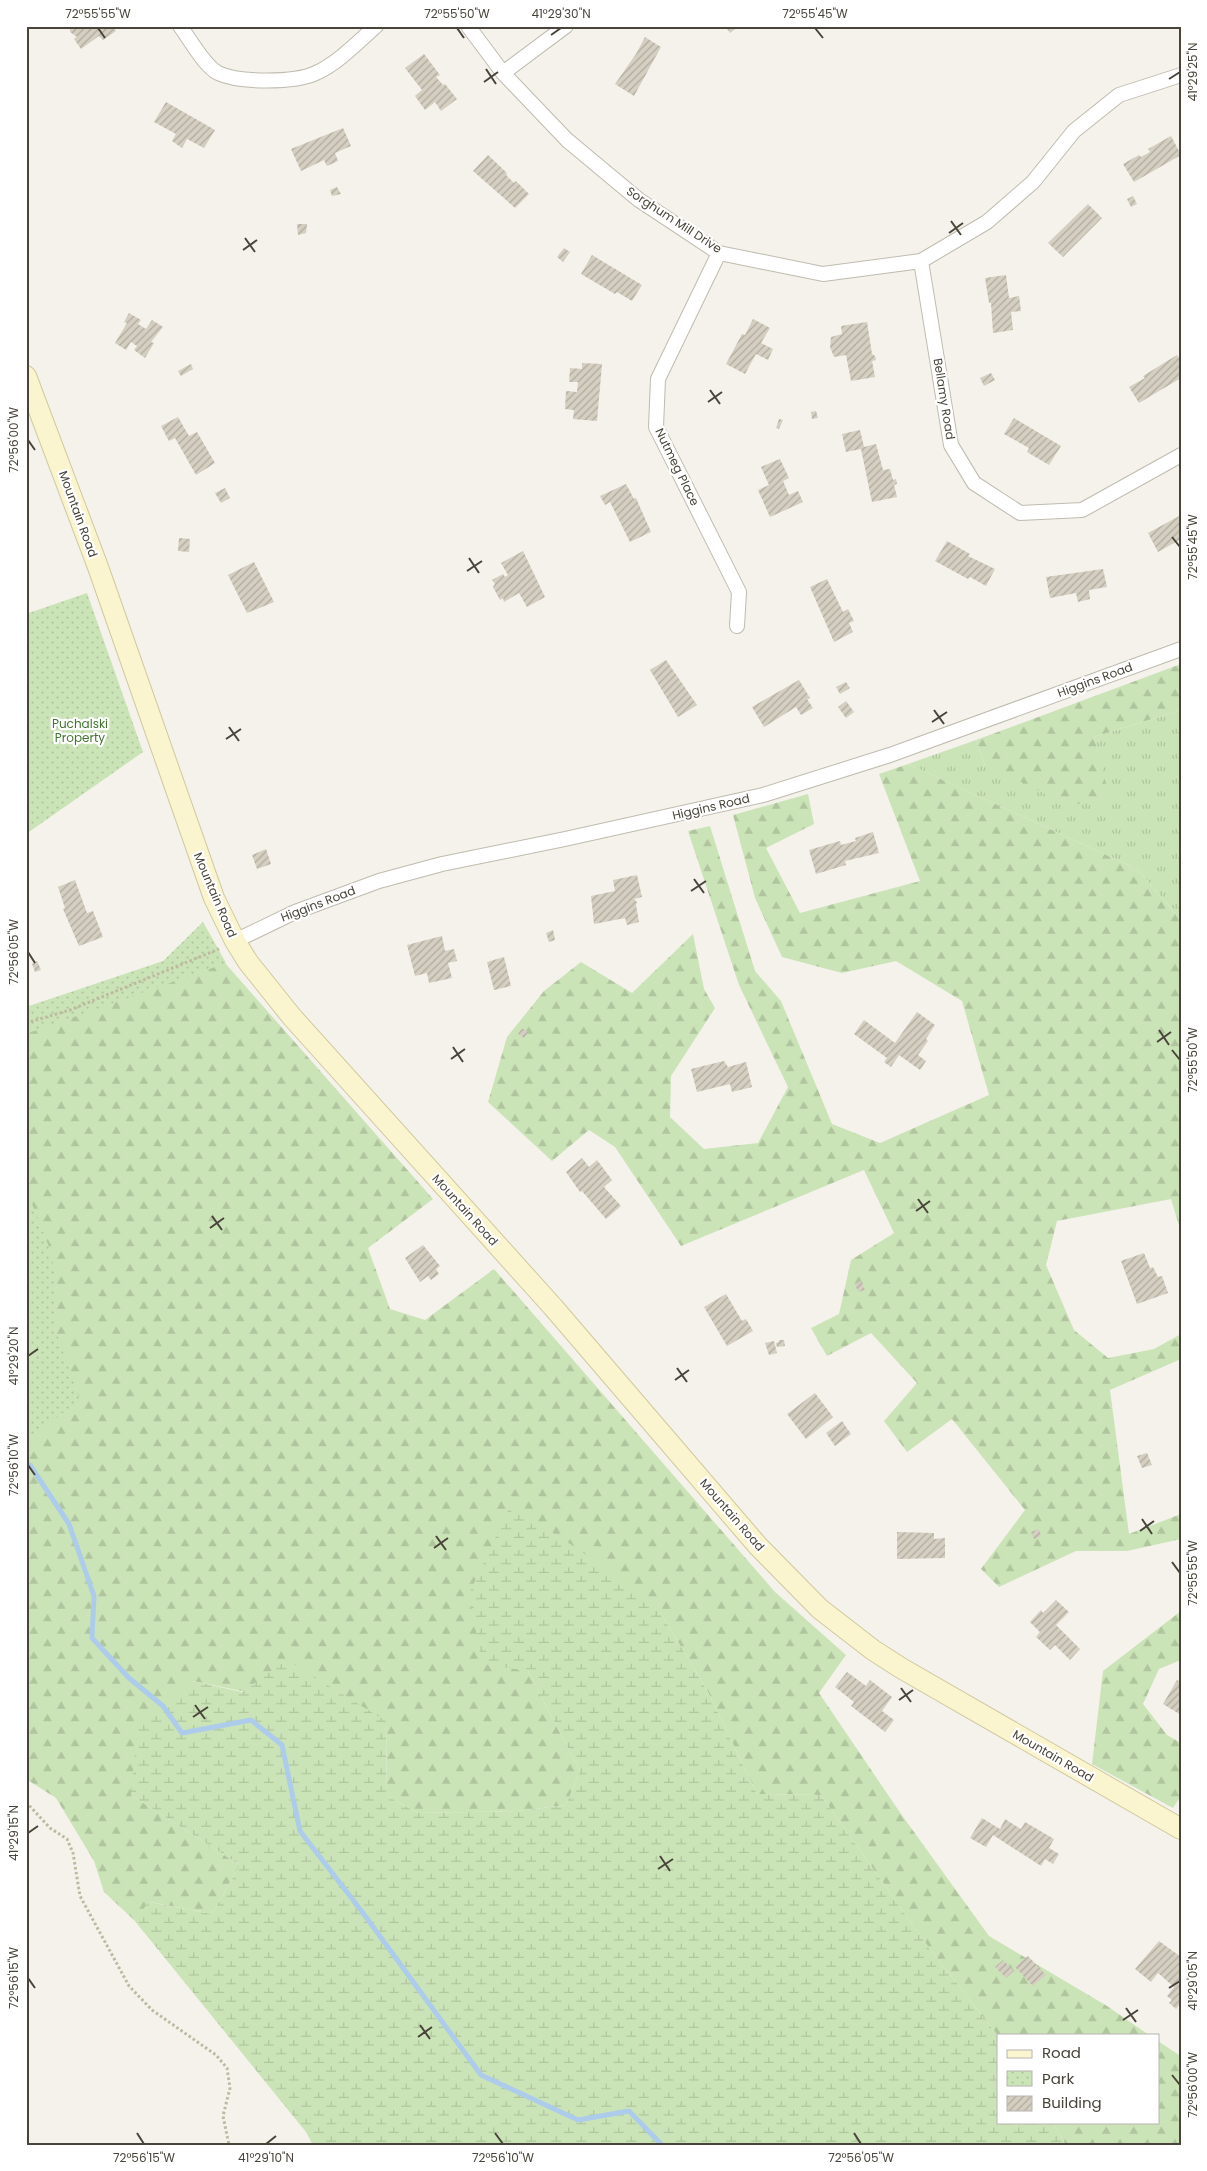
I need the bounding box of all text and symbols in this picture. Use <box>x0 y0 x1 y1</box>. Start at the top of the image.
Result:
text: 72°55'55"W <box>65 5 131 22</box>
text: 72°55'50"W <box>424 5 490 22</box>
text: 41°29'30"N <box>531 5 591 22</box>
text: 72°55'45"W <box>782 5 848 22</box>
text: 41°29'25"N <box>1184 42 1201 102</box>
street label: Sorghum Mill Drive <box>623 182 725 257</box>
street label: Bellamy Road <box>930 357 959 441</box>
text: 72°56'00"W <box>5 407 22 473</box>
street label: Nutmeg Place <box>651 425 704 508</box>
street label: Mountain Road <box>55 468 102 559</box>
text: 72°55'45"W <box>1184 514 1201 580</box>
street label: Higgins Road <box>1055 658 1135 701</box>
park label: Puchalski Property <box>52 715 108 746</box>
street label: Higgins Road <box>671 789 751 824</box>
street label: Mountain Road <box>190 850 241 940</box>
street label: Higgins Road <box>278 881 358 926</box>
text: 72°56'05"W <box>5 919 22 985</box>
text: 72°55'50"W <box>1184 1027 1201 1093</box>
street label: Mountain Road <box>429 1170 502 1249</box>
text: 41°29'20"N <box>5 1326 22 1386</box>
text: 72°56'10"W <box>5 1434 22 1496</box>
street label: Mountain Road <box>696 1475 769 1555</box>
text: 72°55'55"W <box>1184 1540 1201 1606</box>
street label: Mountain Road <box>1010 1725 1097 1786</box>
text: 41°29'15"N <box>5 1805 22 1861</box>
text: 72°56'15"W <box>5 1947 22 2009</box>
text: 41°29'05"N <box>1184 1951 1201 2011</box>
legend <box>997 2034 1160 2124</box>
text: Road <box>1042 2042 1081 2063</box>
text: 72°56'00"W <box>1184 2052 1201 2118</box>
text: Park <box>1042 2068 1074 2089</box>
text: Building <box>1042 2092 1102 2113</box>
text: 72°56'15"W <box>113 2149 175 2166</box>
text: 41°29'10"N <box>238 2149 294 2166</box>
text: 72°56'10"W <box>472 2149 534 2166</box>
text: 72°56'05"W <box>828 2149 894 2166</box>

